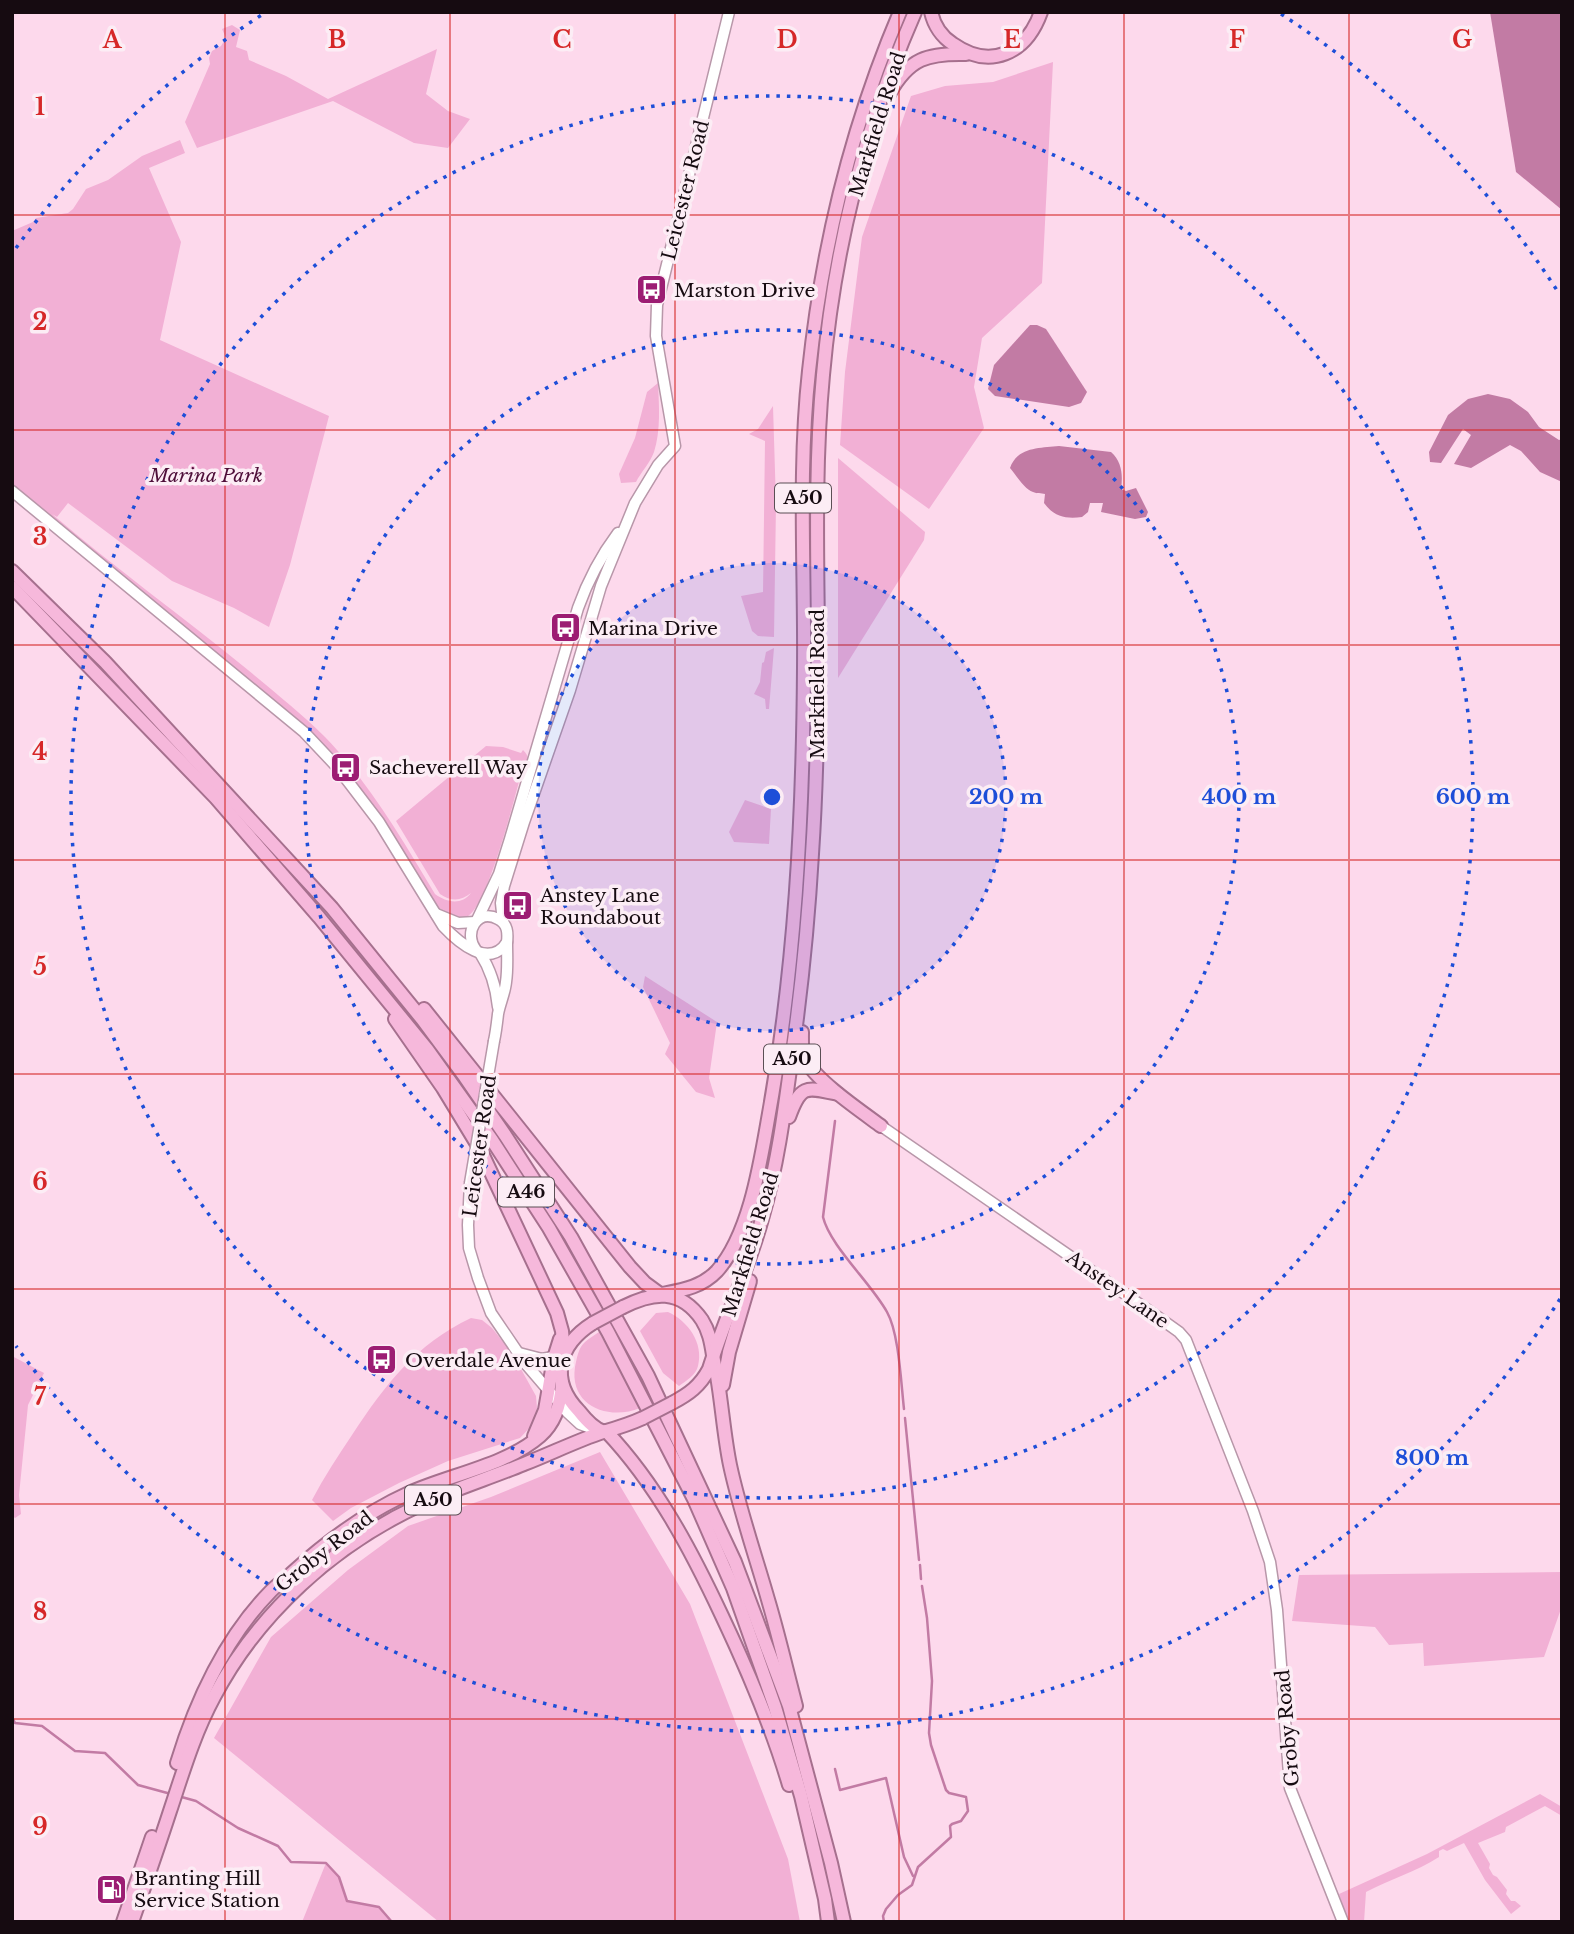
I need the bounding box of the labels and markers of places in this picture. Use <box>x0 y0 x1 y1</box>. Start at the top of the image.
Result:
bus stop icon: Marston Drive <box>634 273 668 307</box>
place label: Marston Drive <box>674 279 815 302</box>
bus stop icon: Marina Drive <box>548 611 582 645</box>
place label: Marina Drive <box>588 617 718 640</box>
bus stop icon: Sacheverell Way <box>329 750 363 784</box>
place label: Sacheverell Way <box>369 756 527 779</box>
centre of rings <box>760 785 784 809</box>
place label: Anstey Lane Roundabout <box>539 884 662 929</box>
bus stop icon: Anstey Lane Roundabout <box>500 889 534 923</box>
bus stop icon: Overdale Avenue <box>365 1343 399 1377</box>
place label: Overdale Avenue <box>405 1349 571 1372</box>
place label: Branting Hill Service Station <box>134 1867 280 1912</box>
fuel station icon: Branting Hill Service Station <box>94 1872 128 1906</box>

